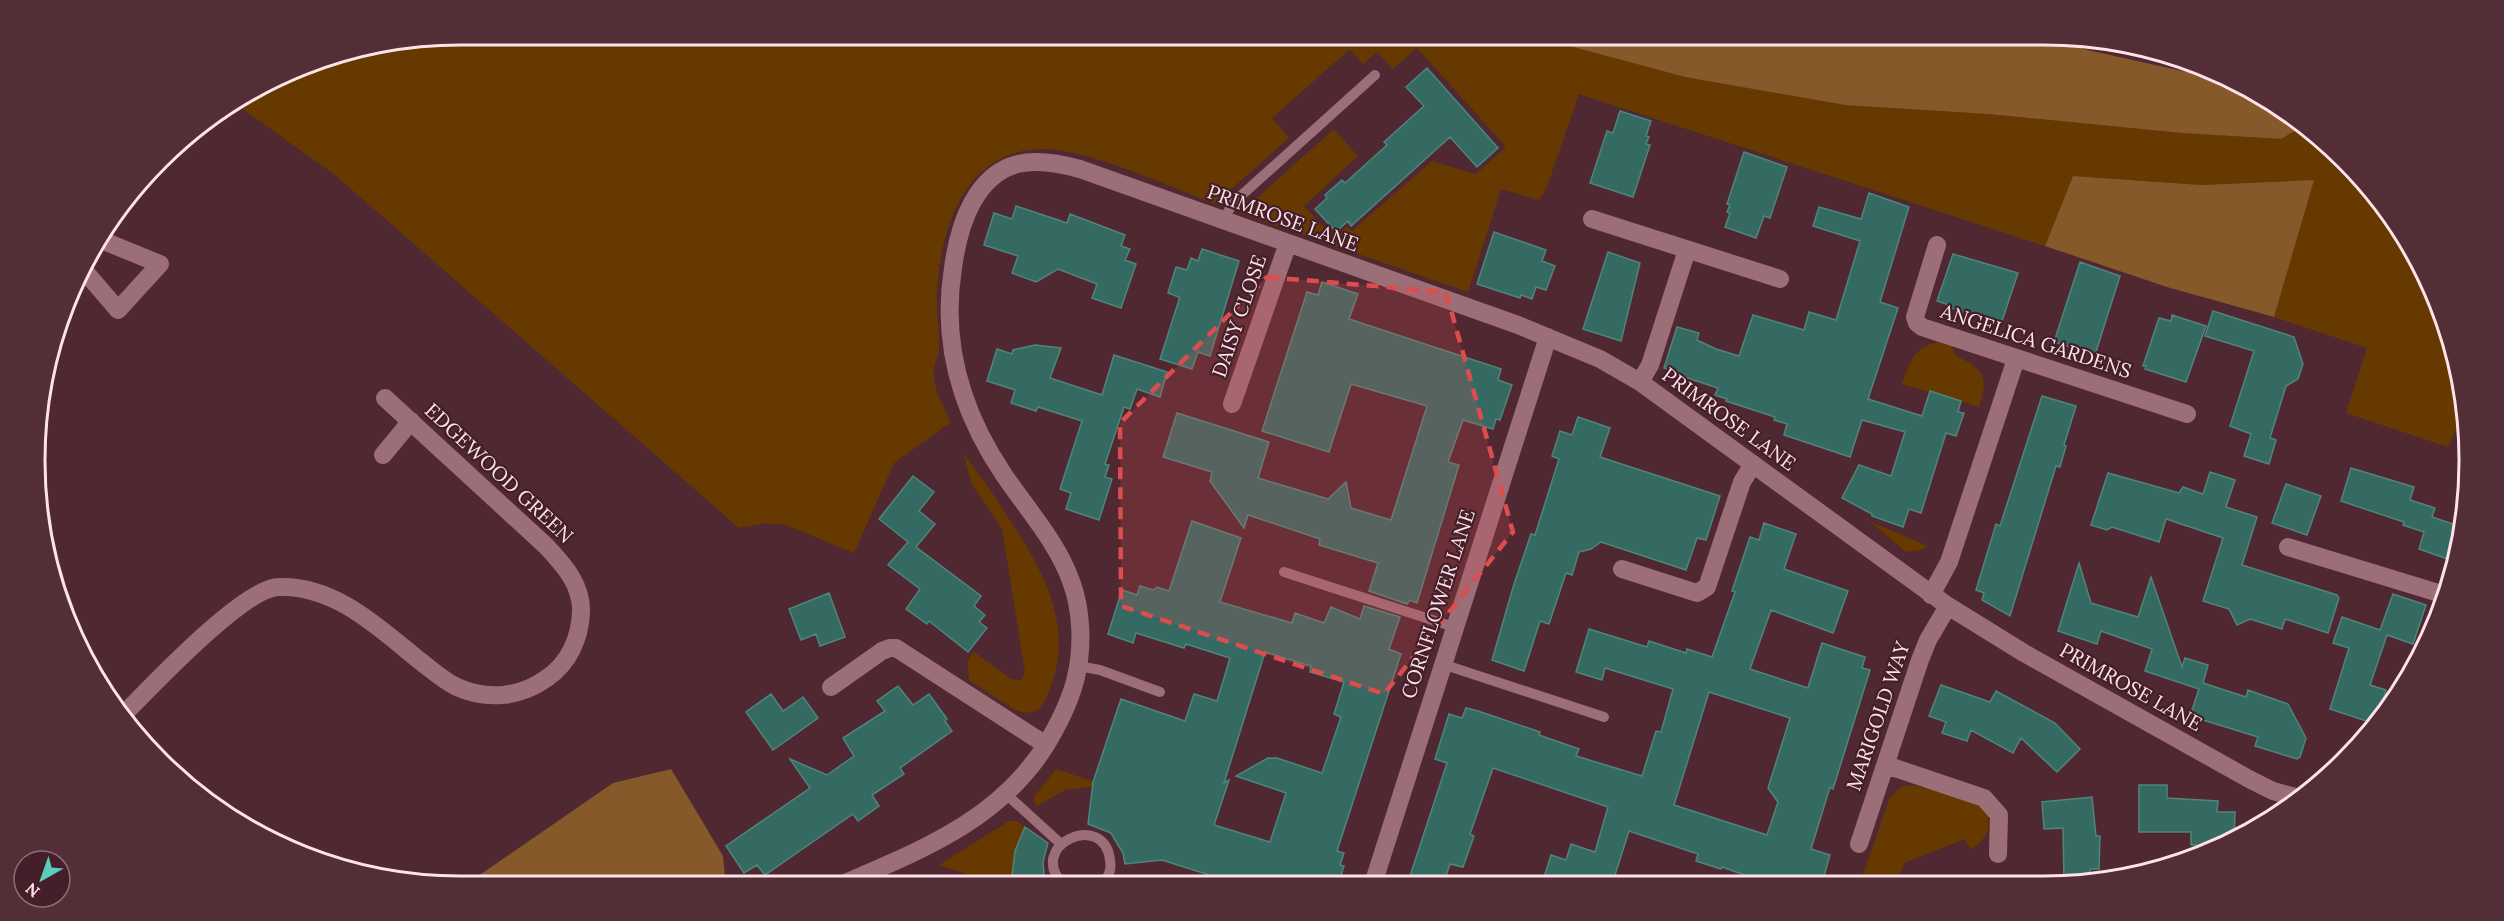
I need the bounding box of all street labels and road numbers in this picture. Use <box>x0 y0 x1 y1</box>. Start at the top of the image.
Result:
street label: PRIMROSE LANE <box>1204 179 1362 257</box>
street label: DAISY CLOSE <box>1206 251 1271 380</box>
street label: ANGELICA GARDENS <box>1937 298 2135 383</box>
street label: PRIMROSE LANE <box>1658 362 1801 476</box>
street label: EDGEWOOD GREEN <box>420 397 579 548</box>
street label: CORNFLOWER LANE <box>1395 506 1480 702</box>
street label: PRIMROSE LANE <box>2056 637 2207 736</box>
street label: MARIGOLD WAY <box>1840 638 1915 794</box>

